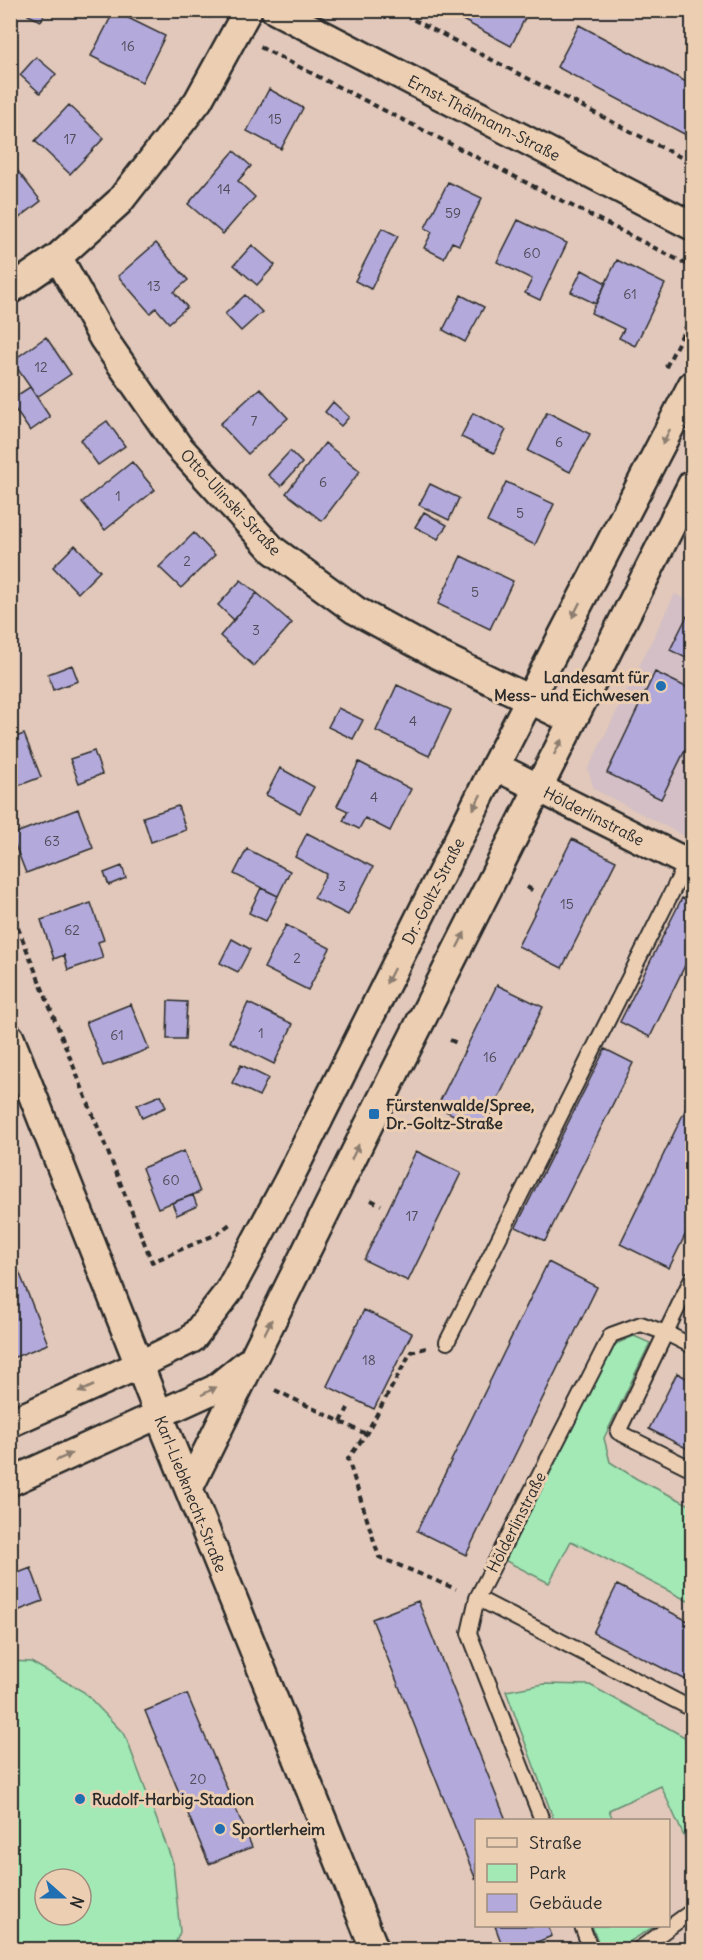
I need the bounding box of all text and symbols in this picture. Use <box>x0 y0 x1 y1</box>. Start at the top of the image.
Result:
house number: 16 <box>121 37 135 55</box>
street label: Ernst-Thälmann-Straße <box>404 71 564 165</box>
house number: 15 <box>268 110 282 128</box>
house number: 17 <box>64 130 76 148</box>
house number: 14 <box>217 180 231 198</box>
house number: 59 <box>445 204 461 222</box>
house number: 60 <box>523 244 541 262</box>
house number: 13 <box>147 277 161 295</box>
house number: 61 <box>623 285 637 303</box>
house number: 12 <box>34 358 48 376</box>
house number: 7 <box>251 412 258 430</box>
one-way arrow <box>661 428 671 445</box>
house number: 6 <box>555 433 563 451</box>
street label: Otto-Ulinski-Straße <box>176 445 286 559</box>
house number: 6 <box>319 473 327 491</box>
house number: 1 <box>115 487 121 505</box>
house number: 5 <box>516 504 524 522</box>
house number: 2 <box>183 552 191 570</box>
house number: 5 <box>471 583 479 601</box>
one-way arrow <box>572 601 582 619</box>
house number: 3 <box>252 621 260 639</box>
place label: Landesamt für Mess- und Eichwesen <box>494 667 649 705</box>
marker: Landesamt für Mess- und Eichwesen <box>654 679 668 693</box>
house number: 4 <box>409 712 417 730</box>
one-way arrow <box>554 739 563 756</box>
street label: Hölderlinstraße <box>540 782 648 850</box>
house number: 4 <box>370 788 378 806</box>
one-way arrow <box>473 793 483 811</box>
house number: 63 <box>44 832 60 850</box>
street label: Dr.-Goltz-Straße <box>398 834 468 948</box>
house number: 3 <box>338 877 346 895</box>
house number: 15 <box>560 895 574 913</box>
house number: 62 <box>64 921 80 939</box>
one-way arrow <box>457 932 466 949</box>
house number: 2 <box>293 949 301 967</box>
one-way arrow <box>385 968 395 985</box>
house number: 1 <box>258 1024 264 1042</box>
house number: 61 <box>110 1026 124 1044</box>
house number: 16 <box>483 1048 497 1066</box>
place label: Fürstenwalde/Spree, Dr.-Goltz-Straße <box>386 1095 534 1133</box>
marker: Fürstenwalde/Spree, Dr.-Goltz-Straße <box>367 1107 381 1121</box>
one-way arrow <box>350 1143 360 1160</box>
house number: 60 <box>162 1171 180 1189</box>
house number: 17 <box>406 1207 418 1225</box>
one-way arrow <box>264 1318 273 1335</box>
house number: 18 <box>362 1351 376 1369</box>
one-way arrow <box>77 1384 95 1394</box>
one-way arrow <box>200 1386 217 1396</box>
street label: Karl-Liebknecht-Straße <box>150 1413 232 1575</box>
one-way arrow <box>55 1453 72 1462</box>
street label: Hölderlinstraße <box>482 1468 550 1576</box>
house number: 20 <box>190 1770 206 1788</box>
place label: Rudolf-Harbig-Stadion <box>92 1789 254 1810</box>
marker: Rudolf-Harbig-Stadion <box>73 1792 87 1806</box>
place label: Sportlerheim <box>232 1819 325 1840</box>
legend <box>475 1819 670 1927</box>
marker: Sportlerheim <box>213 1822 227 1836</box>
text: Straße <box>529 1831 582 1854</box>
text: Park <box>529 1861 566 1884</box>
north arrow <box>33 1867 93 1927</box>
text: Gebäude <box>529 1891 602 1914</box>
text: N <box>66 1894 88 1911</box>

